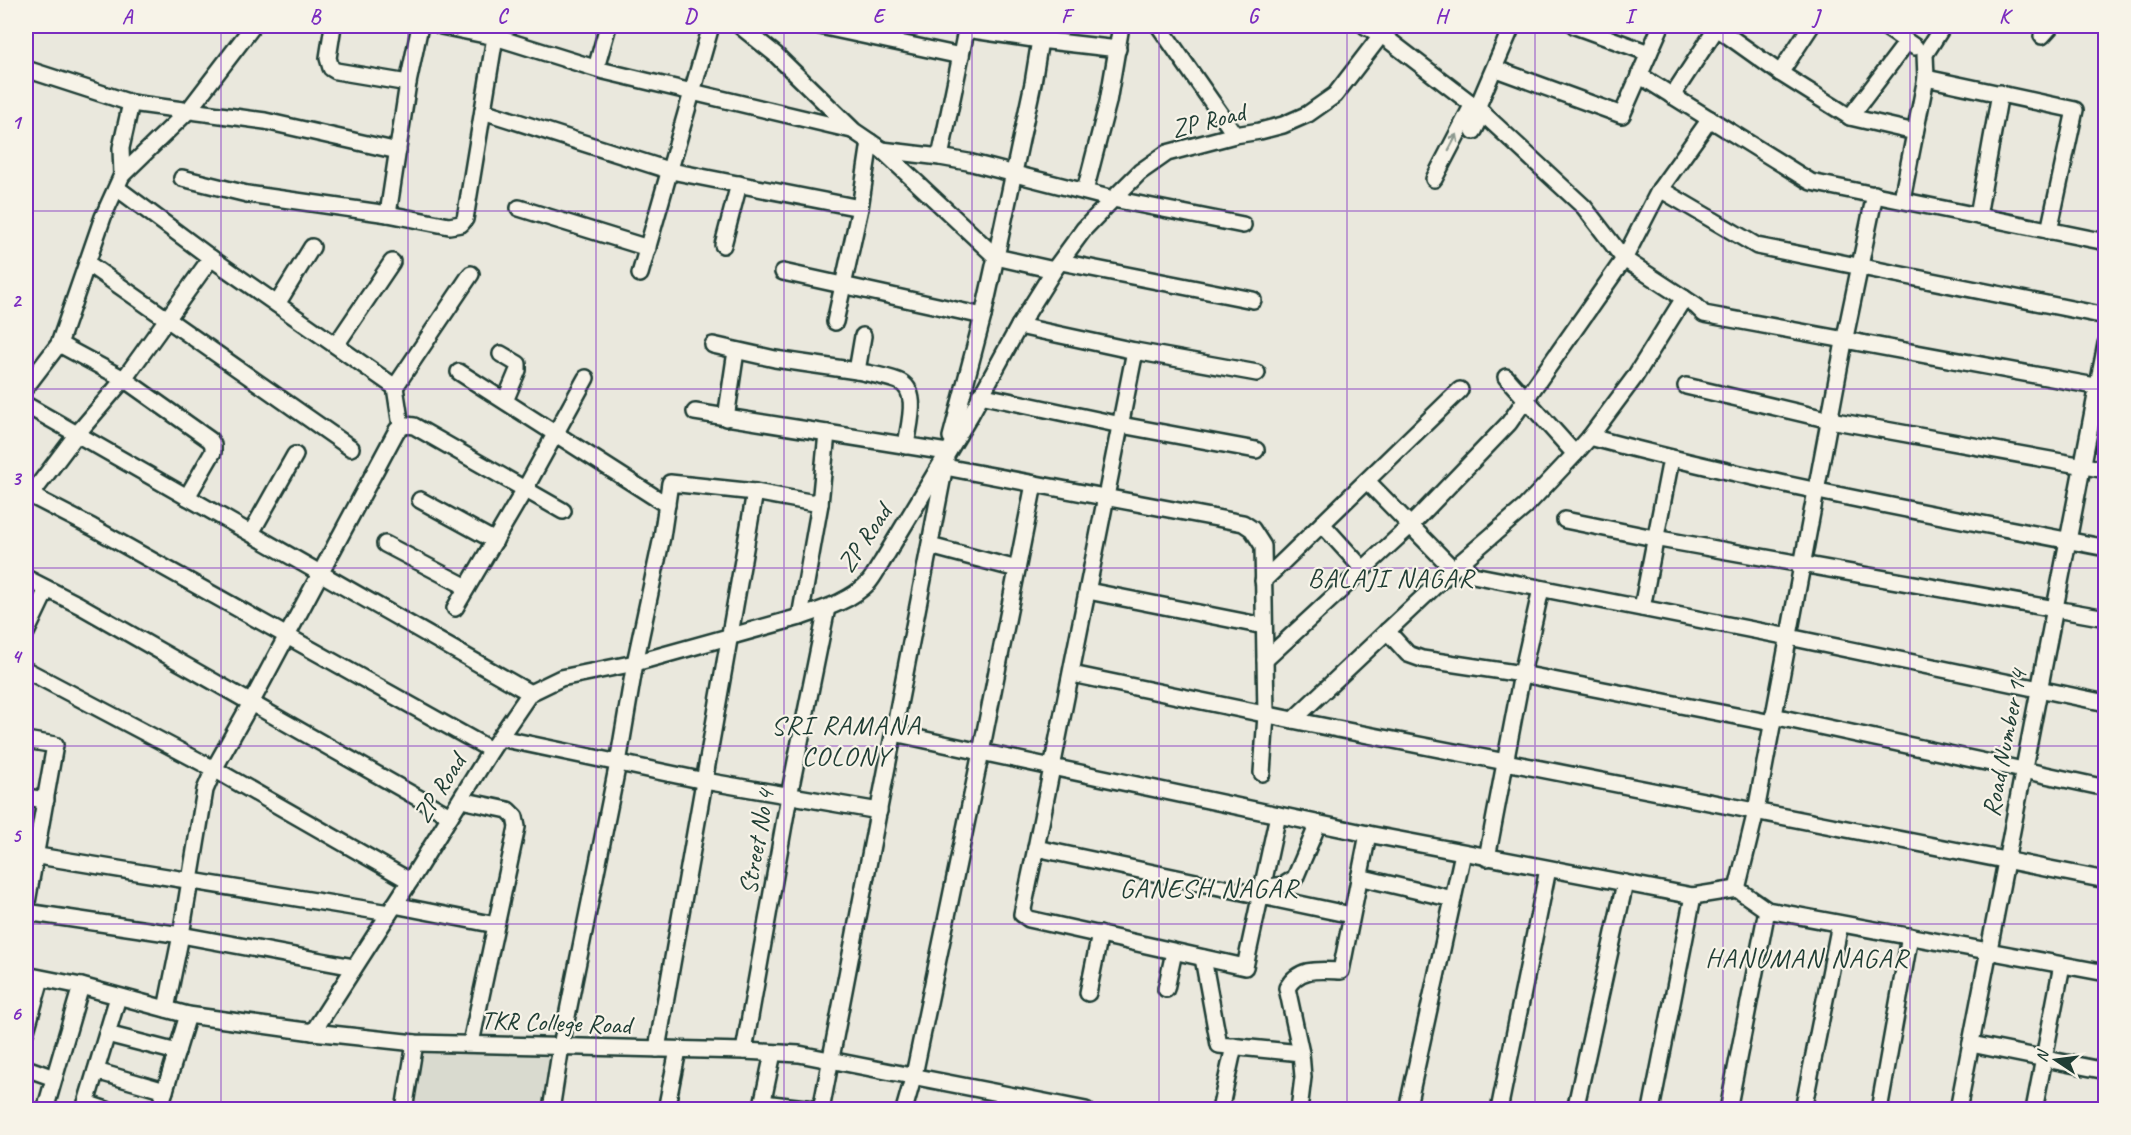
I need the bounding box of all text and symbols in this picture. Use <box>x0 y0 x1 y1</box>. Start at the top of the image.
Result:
text: A <box>122 4 134 29</box>
text: B <box>310 4 322 29</box>
text: C <box>497 4 509 29</box>
text: D <box>684 4 698 29</box>
text: E <box>873 4 887 29</box>
text: F <box>1061 4 1075 29</box>
text: G <box>1248 4 1261 29</box>
text: H <box>1435 4 1450 29</box>
text: I <box>1625 4 1638 29</box>
text: J <box>1811 4 1823 29</box>
text: K <box>1999 4 2013 29</box>
street label: ZP Road <box>1168 95 1252 146</box>
text: 1 <box>12 110 23 135</box>
one-way arrow <box>1448 133 1460 151</box>
text: 2 <box>12 288 23 313</box>
text: 3 <box>12 466 23 491</box>
street label: ZP Road <box>830 495 901 578</box>
district label: BALAJI NAGAR <box>1308 561 1476 595</box>
text: 4 <box>12 644 24 669</box>
street label: Road Number 14 <box>1974 665 2035 819</box>
district label: SRI RAMANA COLONY <box>771 708 921 773</box>
street label: ZP Road <box>406 745 475 829</box>
street label: Street No 4 <box>731 785 782 897</box>
text: 5 <box>12 823 23 848</box>
district label: GANESH NAGAR <box>1119 871 1301 905</box>
district label: HANUMAN NAGAR <box>1705 941 1911 975</box>
text: 6 <box>11 1001 22 1026</box>
street label: TKR College Road <box>480 1003 635 1042</box>
north arrow <box>2026 1030 2086 1090</box>
text: N <box>2032 1047 2054 1064</box>

